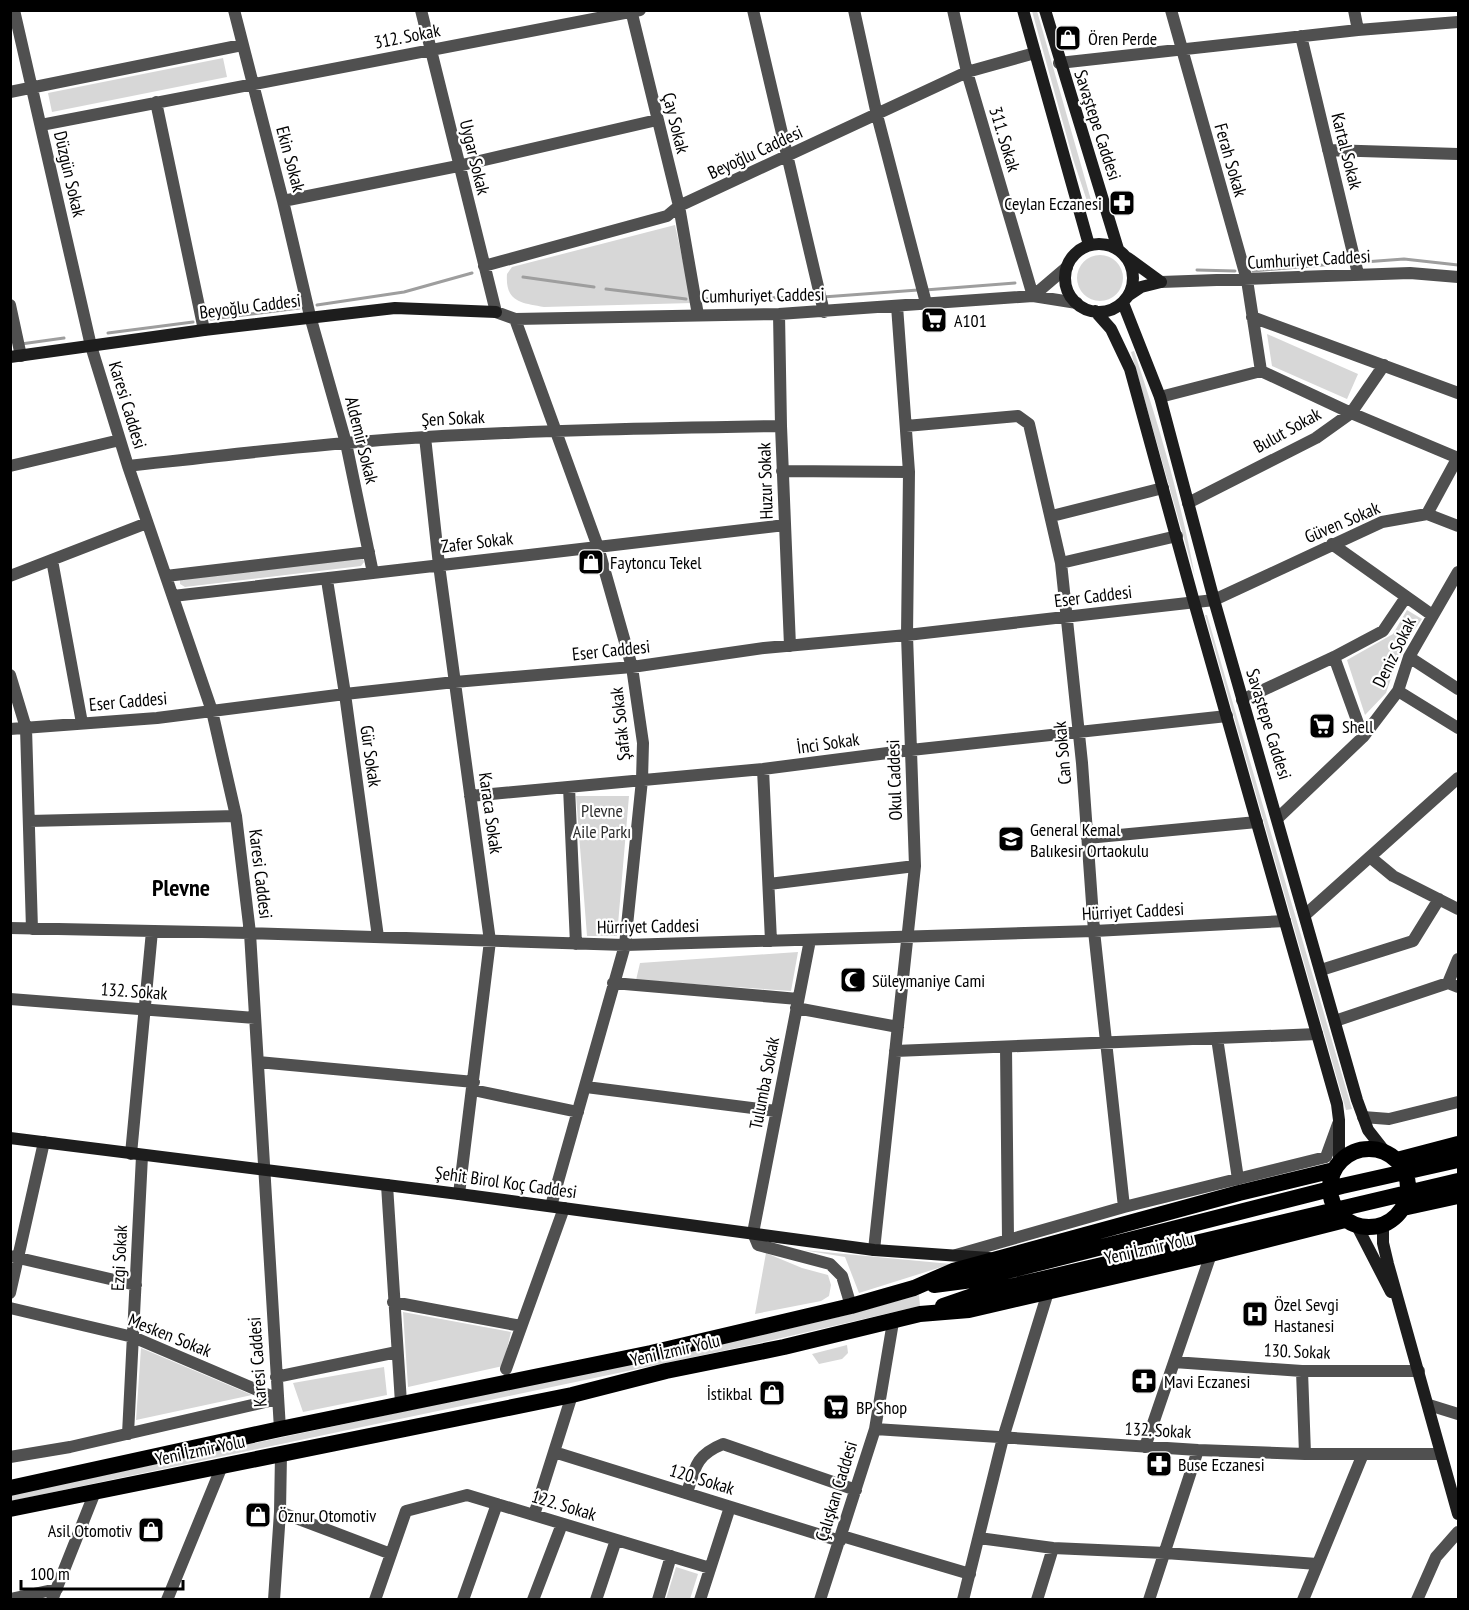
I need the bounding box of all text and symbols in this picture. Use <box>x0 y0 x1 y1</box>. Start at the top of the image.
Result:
street label: 312. Sokak <box>372 18 442 54</box>
shop icon: Ören Perde <box>1053 23 1083 53</box>
place label: Ören Perde <box>1088 27 1157 50</box>
street label: Savaştepe Caddesi <box>1069 67 1127 183</box>
street label: Çay Sokak <box>657 90 695 156</box>
street label: 311. Sokak <box>984 104 1026 174</box>
street label: Kartal Sokak <box>1326 110 1368 192</box>
street label: Uygar Sokak <box>455 117 495 197</box>
street label: Beyoğlu Caddesi <box>704 120 806 184</box>
street label: Ferah Sokak <box>1210 121 1252 199</box>
street label: Ekin Sokak <box>271 124 311 194</box>
street label: Düzgün Sokak <box>49 129 91 219</box>
pharmacy icon: Ceylan Eczanesi <box>1107 188 1137 218</box>
place label: Ceylan Eczanesi <box>1004 192 1102 215</box>
street label: Cumhuriyet Caddesi <box>1247 244 1371 274</box>
street label: Cumhuriyet Caddesi <box>701 282 825 308</box>
street label: Beyoğlu Caddesi <box>198 288 302 324</box>
supermarket icon: A101 <box>919 305 949 335</box>
place label: A101 <box>954 309 987 332</box>
street label: Karesi Caddesi <box>104 359 152 451</box>
street label: Aldemir Sokak <box>340 394 384 486</box>
street label: Bulut Sokak <box>1249 402 1325 458</box>
street label: Şen Sokak <box>421 405 485 431</box>
street label: Huzur Sokak <box>752 442 778 520</box>
street label: Güven Sokak <box>1301 496 1383 548</box>
street label: Zafer Sokak <box>440 526 514 558</box>
shop icon: Faytoncu Tekel <box>576 547 606 577</box>
place label: Faytoncu Tekel <box>610 551 702 574</box>
street label: Eser Caddesi <box>1053 580 1133 612</box>
street label: Deniz Sokak <box>1367 613 1421 691</box>
street label: Eser Caddesi <box>571 634 651 666</box>
street label: Savaştepe Caddesi <box>1241 666 1297 782</box>
street label: Eser Caddesi <box>88 686 168 716</box>
street label: Şafak Sokak <box>605 686 635 762</box>
supermarket icon: Shell <box>1307 711 1337 741</box>
place label: Shell <box>1342 715 1374 738</box>
street label: Can Sokak <box>1048 720 1076 786</box>
street label: Gür Sokak <box>355 724 387 788</box>
street label: İnci Sokak <box>795 727 861 759</box>
street label: Okul Caddesi <box>881 739 907 821</box>
street label: Karaca Sokak <box>474 771 508 855</box>
park label: Plevne Aile Parkı <box>573 799 631 843</box>
place label: General Kemal Balıkesir Ortaokulu <box>1030 818 1149 862</box>
school or university icon: General Kemal Balıkesir Ortaokulu <box>996 824 1026 854</box>
street label: Karesi Caddesi <box>244 828 278 920</box>
district label: Plevne <box>152 872 210 903</box>
street label: Hürriyet Caddesi <box>1081 897 1185 925</box>
street label: Hürriyet Caddesi <box>597 914 699 938</box>
mosque icon: Süleymaniye Cami <box>838 965 868 995</box>
place label: Süleymaniye Cami <box>872 969 985 992</box>
street label: 132. Sokak <box>100 977 168 1005</box>
street label: Tulumba Sokak <box>744 1035 784 1131</box>
street label: Şehit Birol Koç Caddesi <box>434 1161 578 1203</box>
street label: Ezgi Sokak <box>106 1224 132 1292</box>
street label: Yeni İzmir Yolu <box>1102 1227 1196 1269</box>
place label: Özel Sevgi Hastanesi <box>1274 1293 1339 1337</box>
hospital icon: Özel Sevgi Hastanesi <box>1240 1299 1270 1329</box>
street label: Mesken Sokak <box>125 1308 215 1362</box>
street label: Karesi Caddesi <box>242 1316 272 1408</box>
street label: Yeni İzmir Yolu <box>628 1329 722 1371</box>
street label: 130. Sokak <box>1263 1338 1331 1364</box>
pharmacy icon: Mavi Eczanesi <box>1129 1366 1159 1396</box>
place label: Mavi Eczanesi <box>1164 1370 1250 1393</box>
shop icon: İstikbal <box>757 1378 787 1408</box>
place label: İstikbal <box>707 1382 753 1405</box>
supermarket icon: BP Shop <box>821 1392 851 1422</box>
place label: BP Shop <box>856 1396 907 1419</box>
street label: 132. Sokak <box>1124 1417 1192 1443</box>
street label: Yeni İzmir Yolu <box>153 1429 247 1471</box>
street label: Çalışkan Caddesi <box>810 1438 862 1544</box>
pharmacy icon: Buse Eczanesi <box>1144 1449 1174 1479</box>
place label: Buse Eczanesi <box>1178 1453 1265 1476</box>
street label: 120. Sokak <box>667 1458 737 1500</box>
street label: 122. Sokak <box>529 1484 599 1526</box>
shop icon: Öznur Otomotiv <box>243 1500 273 1530</box>
place label: Öznur Otomotiv <box>278 1504 376 1527</box>
shop icon: Asil Otomotiv <box>136 1515 166 1545</box>
place label: Asil Otomotiv <box>48 1519 132 1542</box>
scale bar <box>21 1553 183 1591</box>
text: 100 m <box>30 1562 70 1585</box>

